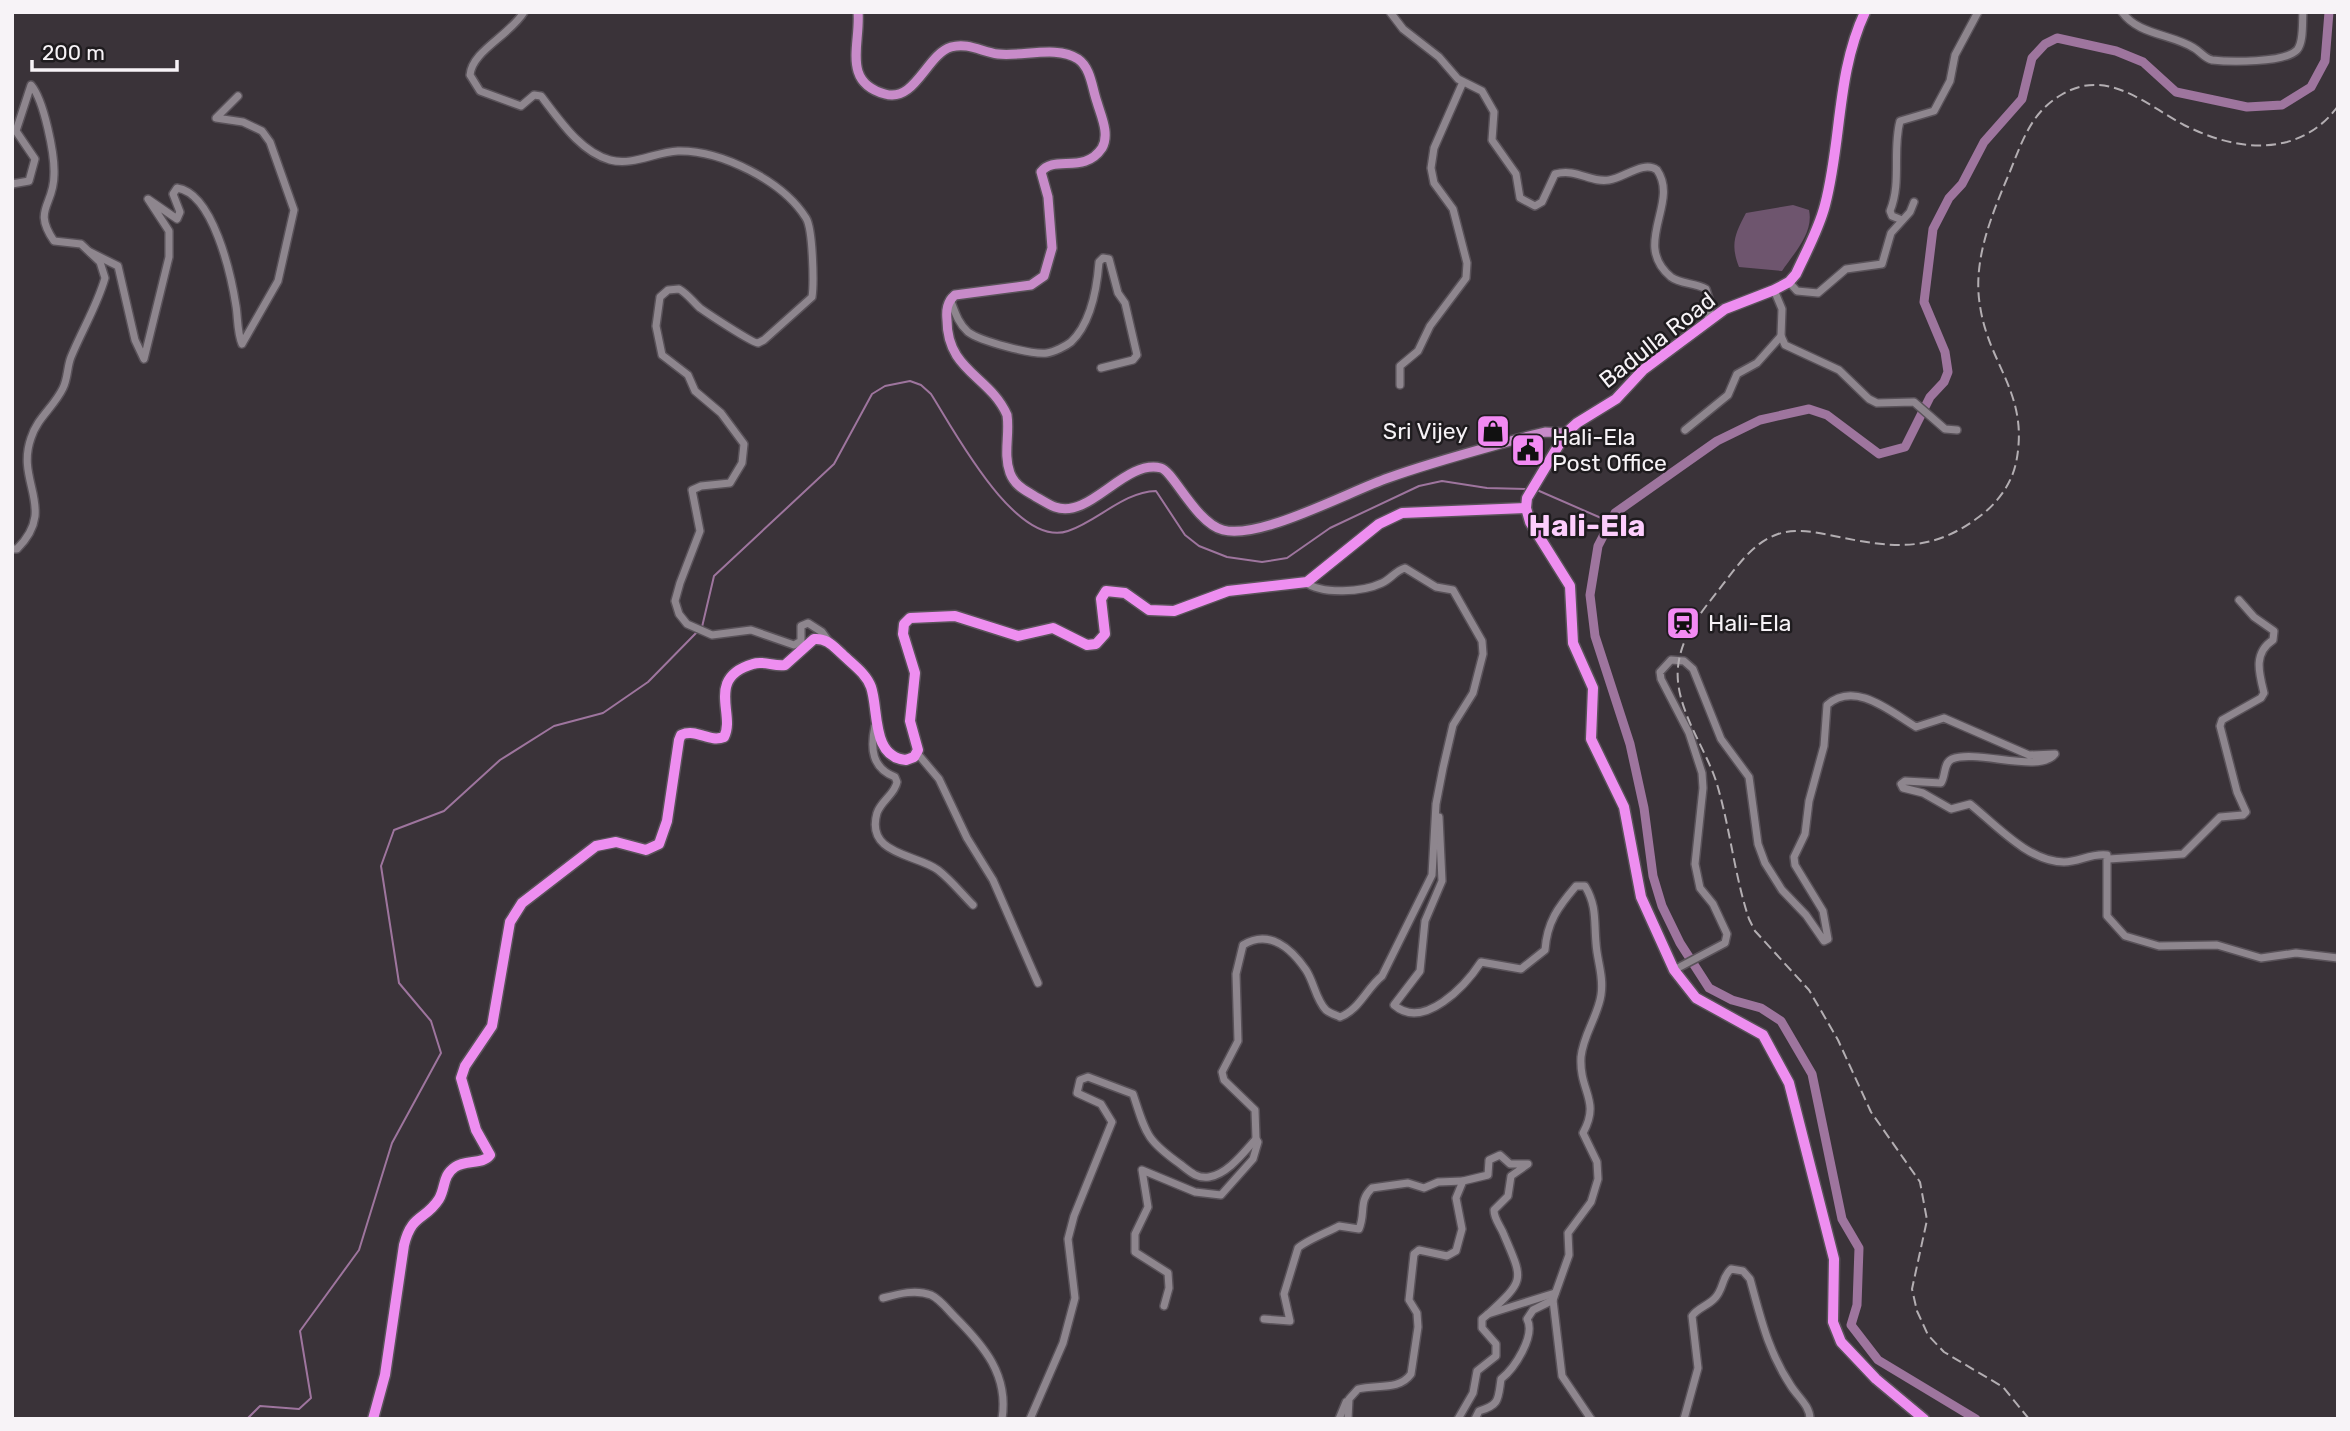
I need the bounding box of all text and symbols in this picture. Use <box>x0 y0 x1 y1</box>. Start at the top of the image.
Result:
scale bar <box>32 28 177 72</box>
text: 200 m <box>42 40 105 65</box>
street label: Badulla Road <box>1593 286 1721 394</box>
shop icon: Sri Vijey <box>1474 412 1512 450</box>
place label: Sri Vijey <box>1383 417 1468 445</box>
place label: Hali-Ela Post Office <box>1552 423 1667 477</box>
public building icon: Hali-Ela Post Office <box>1509 431 1547 469</box>
district label: Hali-Ela <box>1529 508 1645 544</box>
station icon: Hali-Ela <box>1664 604 1702 642</box>
place label: Hali-Ela <box>1708 609 1791 637</box>

